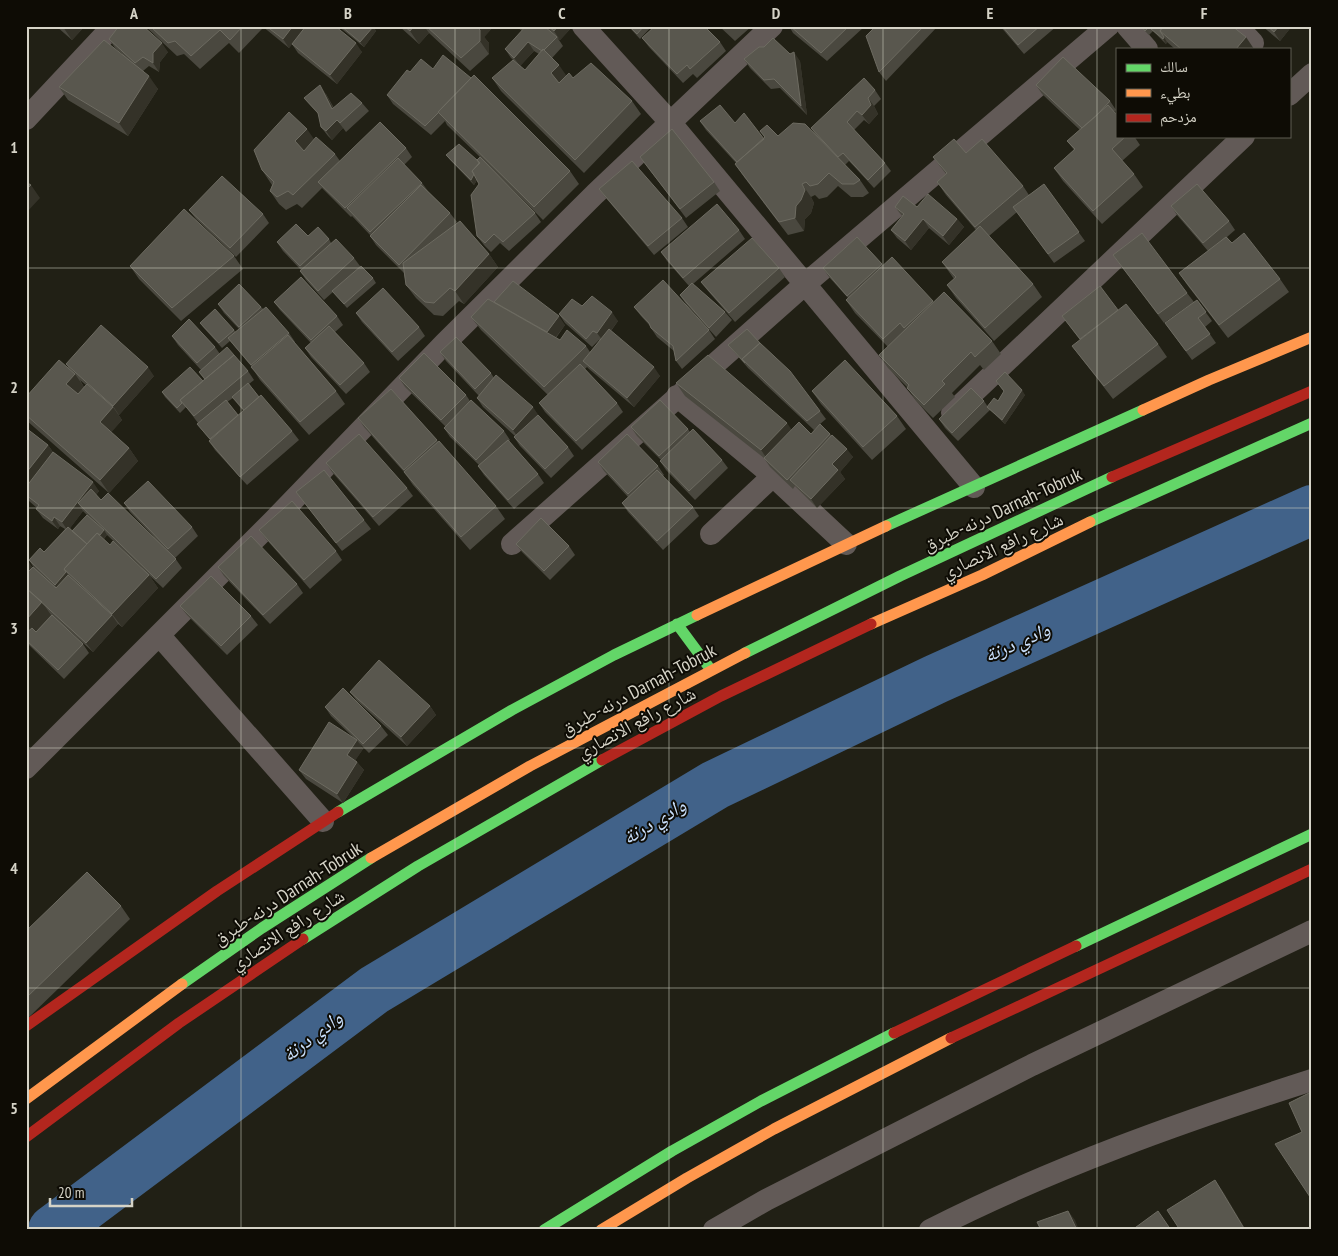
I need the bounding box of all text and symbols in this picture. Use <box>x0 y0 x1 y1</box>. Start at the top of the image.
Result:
text: A <box>129 3 139 23</box>
text: B <box>344 3 352 23</box>
text: C <box>558 3 566 23</box>
text: D <box>772 3 781 23</box>
text: E <box>987 3 994 23</box>
text: F <box>1201 3 1208 23</box>
legend <box>1116 48 1290 138</box>
text: سالك <box>1160 57 1188 76</box>
text: بطيء <box>1160 83 1190 105</box>
text: مزدحم <box>1160 107 1197 127</box>
text: 1 <box>10 137 18 157</box>
text: 2 <box>10 377 18 397</box>
street label: درنه-طبرق Darnah-Tobruk <box>919 461 1086 556</box>
street label: شارع رافع الانصاري <box>937 506 1068 587</box>
water label: وادي درنة <box>980 616 1055 671</box>
text: 3 <box>10 618 18 638</box>
street label: درنه-طبرق Darnah-Tobruk <box>556 638 720 740</box>
street label: شارع رافع الانصاري <box>572 681 701 767</box>
water label: وادي درنة <box>617 792 692 853</box>
street label: درنه-طبرق Darnah-Tobruk <box>208 836 366 950</box>
text: 4 <box>10 858 18 878</box>
street label: شارع رافع الانصاري <box>225 883 351 978</box>
water label: وادي درنة <box>276 1005 349 1070</box>
text: 5 <box>10 1098 18 1118</box>
scale bar <box>50 1176 132 1208</box>
text: 20 m <box>58 1183 84 1202</box>

